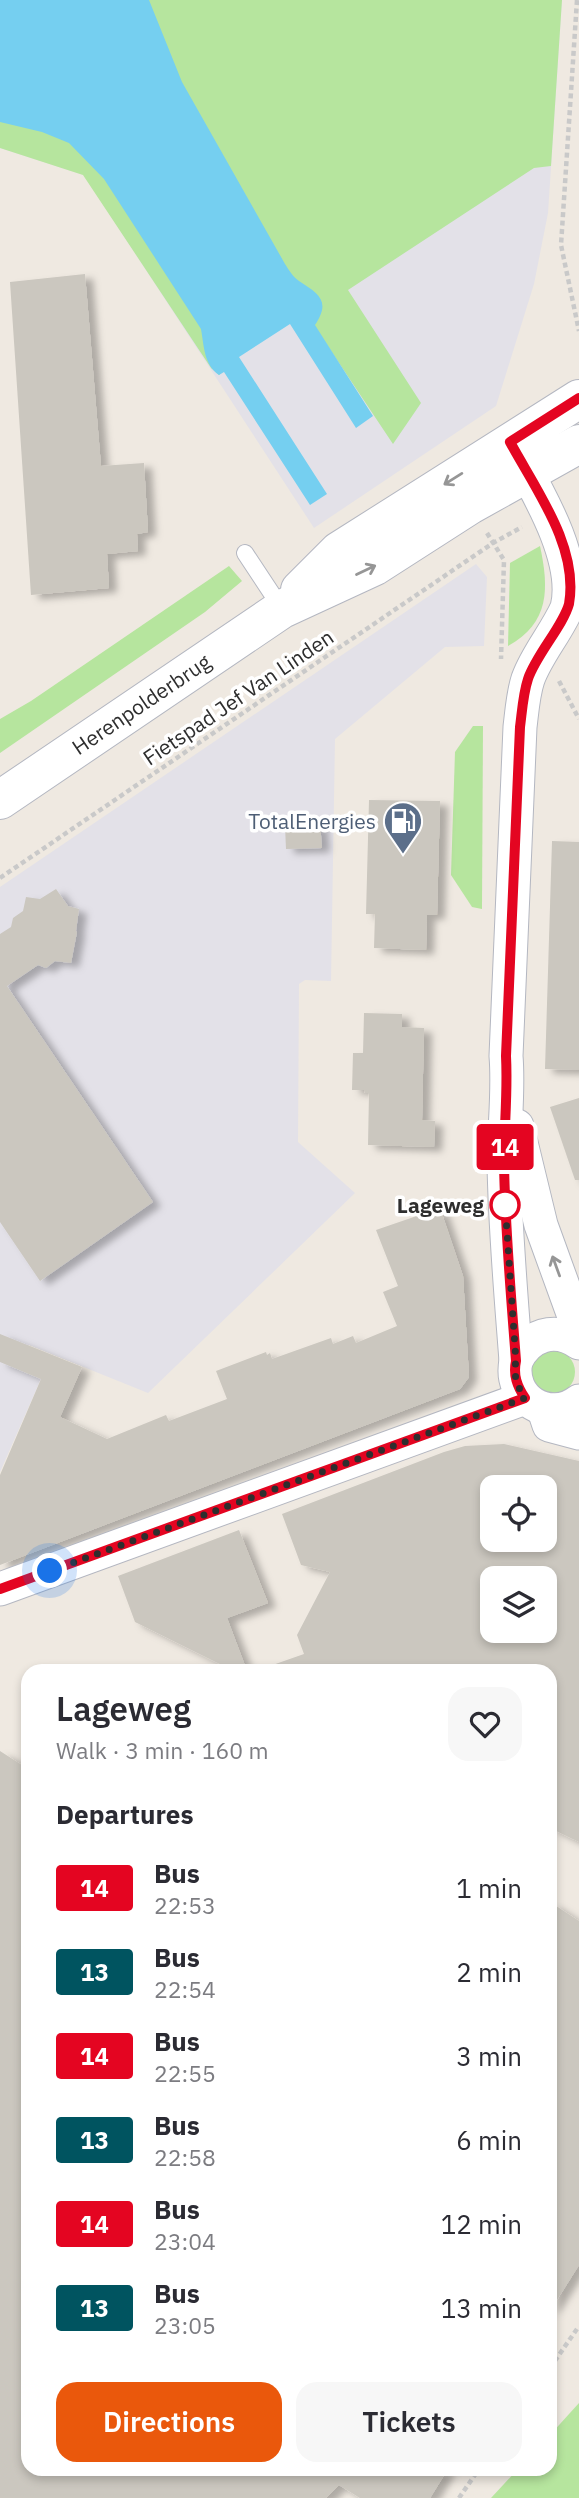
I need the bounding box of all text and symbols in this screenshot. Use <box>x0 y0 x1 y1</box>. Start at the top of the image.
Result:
one-way arrow <box>443 472 463 486</box>
one-way arrow <box>355 563 376 576</box>
street label: Fietspad Jef Van Linden <box>137 623 339 771</box>
street label: Herenpolderbrug <box>66 647 216 761</box>
fuel station icon: TotalEnergies <box>382 800 424 855</box>
place label: TotalEnergies <box>248 807 376 835</box>
line badge: 14 <box>474 1124 536 1170</box>
text: 14 <box>491 1131 519 1163</box>
marker: Lageweg <box>490 1190 520 1220</box>
place label: Lageweg <box>397 1191 484 1219</box>
one-way arrow <box>549 1255 561 1277</box>
map controls <box>480 1475 557 1643</box>
button: locate <box>480 1475 557 1552</box>
your location <box>32 1553 67 1588</box>
button: layers <box>480 1566 557 1643</box>
text: Lageweg <box>56 1687 191 1730</box>
button: heart <box>448 1687 522 1761</box>
text: Walk · 3 min · 160 m <box>56 1735 269 1765</box>
text: Departures <box>56 1797 194 1831</box>
text: Bus <box>154 1856 200 1890</box>
text: 1 min <box>456 1871 522 1905</box>
text: 14 <box>80 1872 109 1904</box>
text: 22:53 <box>154 1890 216 1920</box>
text: Bus <box>154 1940 200 1974</box>
text: 2 min <box>456 1955 522 1989</box>
text: 13 <box>80 1956 109 1988</box>
text: 22:54 <box>154 1974 216 2004</box>
text: Bus <box>154 2024 200 2058</box>
text: 3 min <box>456 2039 522 2073</box>
text: 14 <box>80 2040 109 2072</box>
text: 22:55 <box>154 2058 216 2088</box>
text: Bus <box>154 2108 200 2142</box>
text: 6 min <box>456 2123 522 2157</box>
text: 13 <box>80 2124 109 2156</box>
text: 22:58 <box>154 2142 216 2172</box>
text: Bus <box>154 2192 200 2226</box>
text: 12 min <box>441 2207 522 2241</box>
text: 14 <box>80 2208 109 2240</box>
text: 23:04 <box>154 2226 216 2256</box>
text: Bus <box>154 2276 200 2310</box>
text: 13 min <box>441 2291 522 2325</box>
text: 13 <box>80 2292 109 2324</box>
text: 23:05 <box>154 2310 216 2340</box>
button: Directions <box>56 2382 282 2462</box>
button: Tickets <box>296 2382 522 2462</box>

